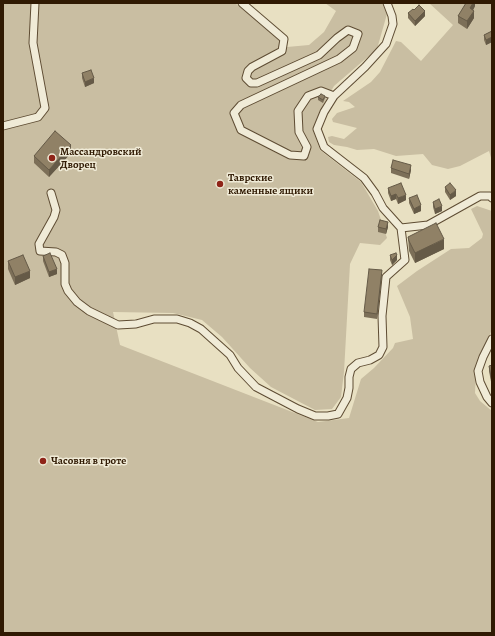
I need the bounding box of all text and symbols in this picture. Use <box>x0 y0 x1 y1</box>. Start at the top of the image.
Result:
place label: Массандровский Дворец <box>60 145 142 171</box>
marker: Массандровский Дворец <box>47 153 57 163</box>
place label: Таврские каменные ящики <box>228 171 313 197</box>
marker: Таврские каменные ящики <box>215 179 225 189</box>
place label: Часовня в гроте <box>51 454 126 468</box>
marker: Часовня в гроте <box>38 456 48 466</box>

